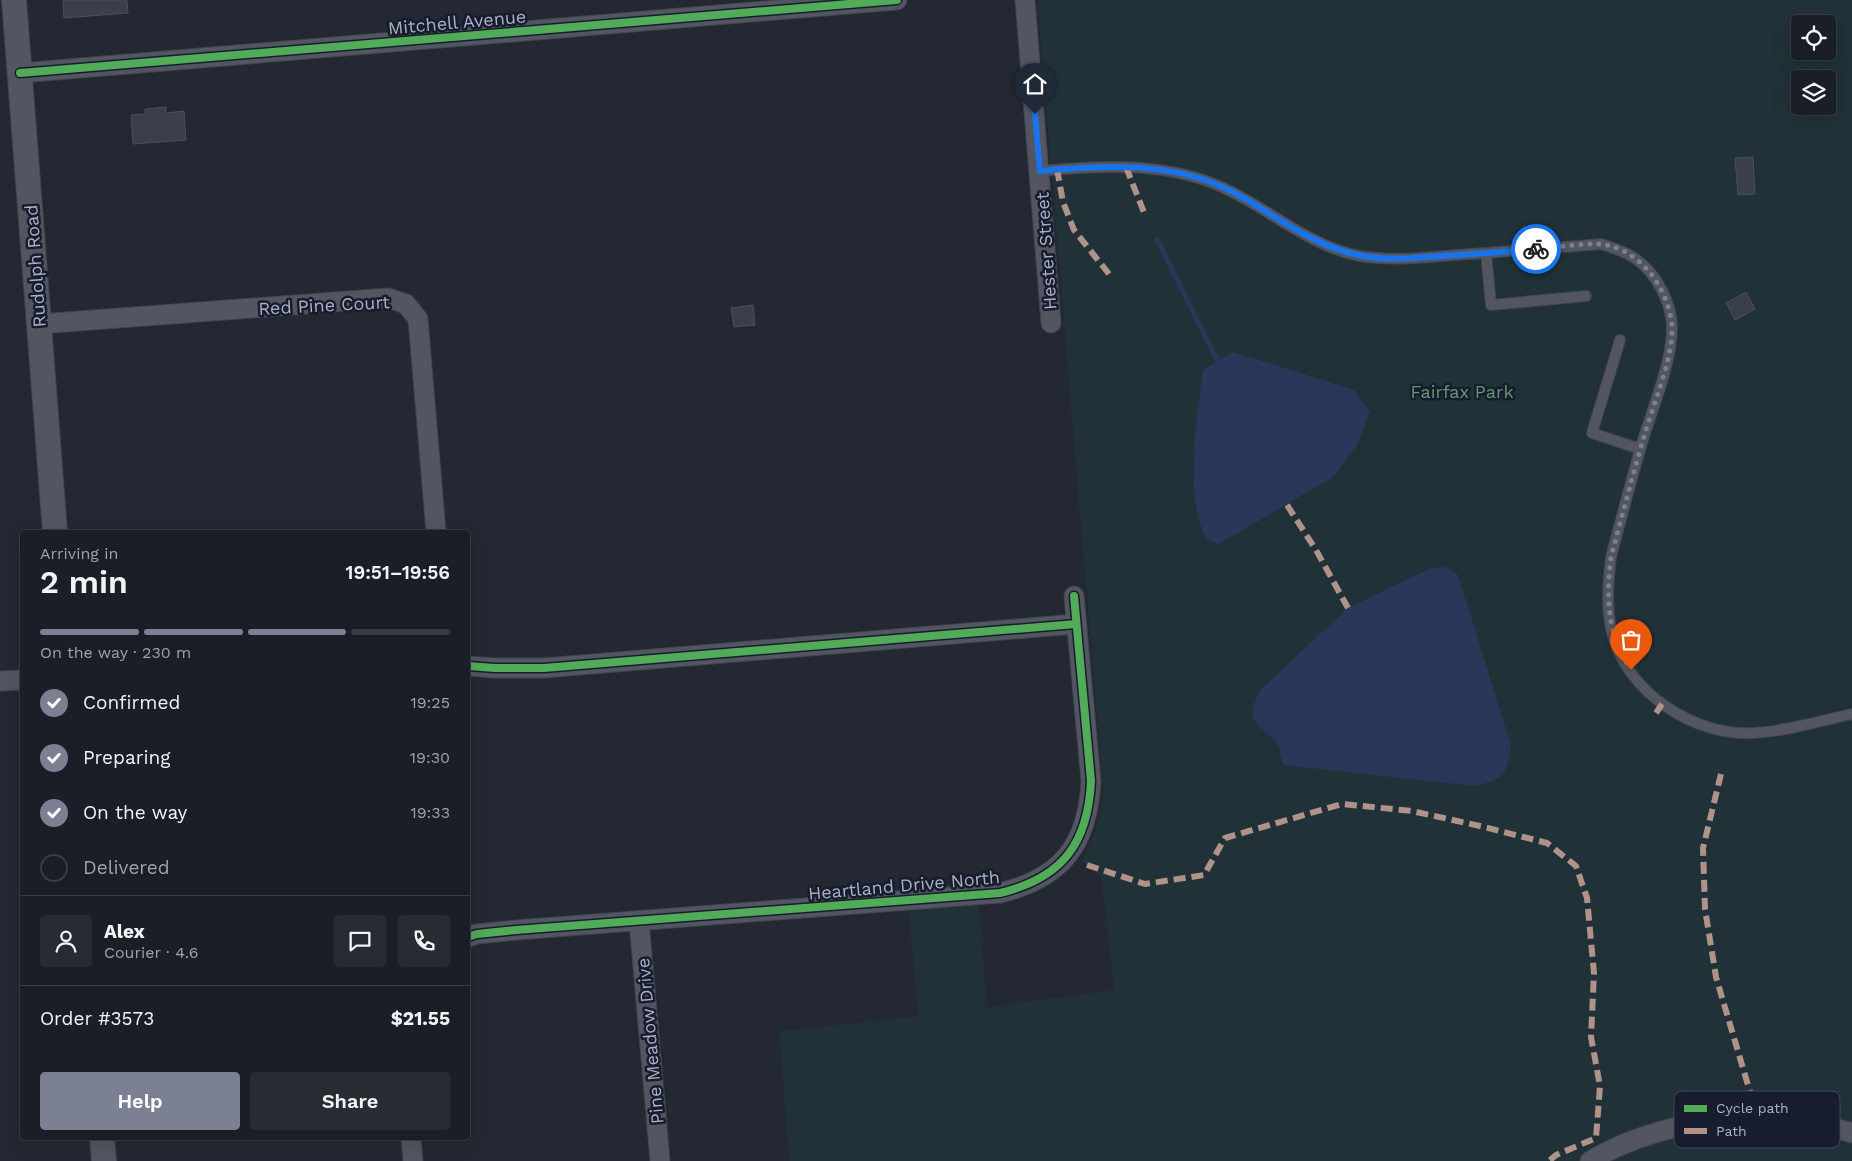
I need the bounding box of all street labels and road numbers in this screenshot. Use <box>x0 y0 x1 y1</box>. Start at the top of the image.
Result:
street label: Mitchell Avenue <box>387 5 527 39</box>
street label: Hester Street <box>1031 191 1061 311</box>
street label: Rudolph Road <box>20 204 50 328</box>
street label: Red Pine Court <box>258 291 391 319</box>
street label: Heartland Drive North <box>807 866 1001 904</box>
street label: Pine Meadow Drive <box>632 957 668 1125</box>

